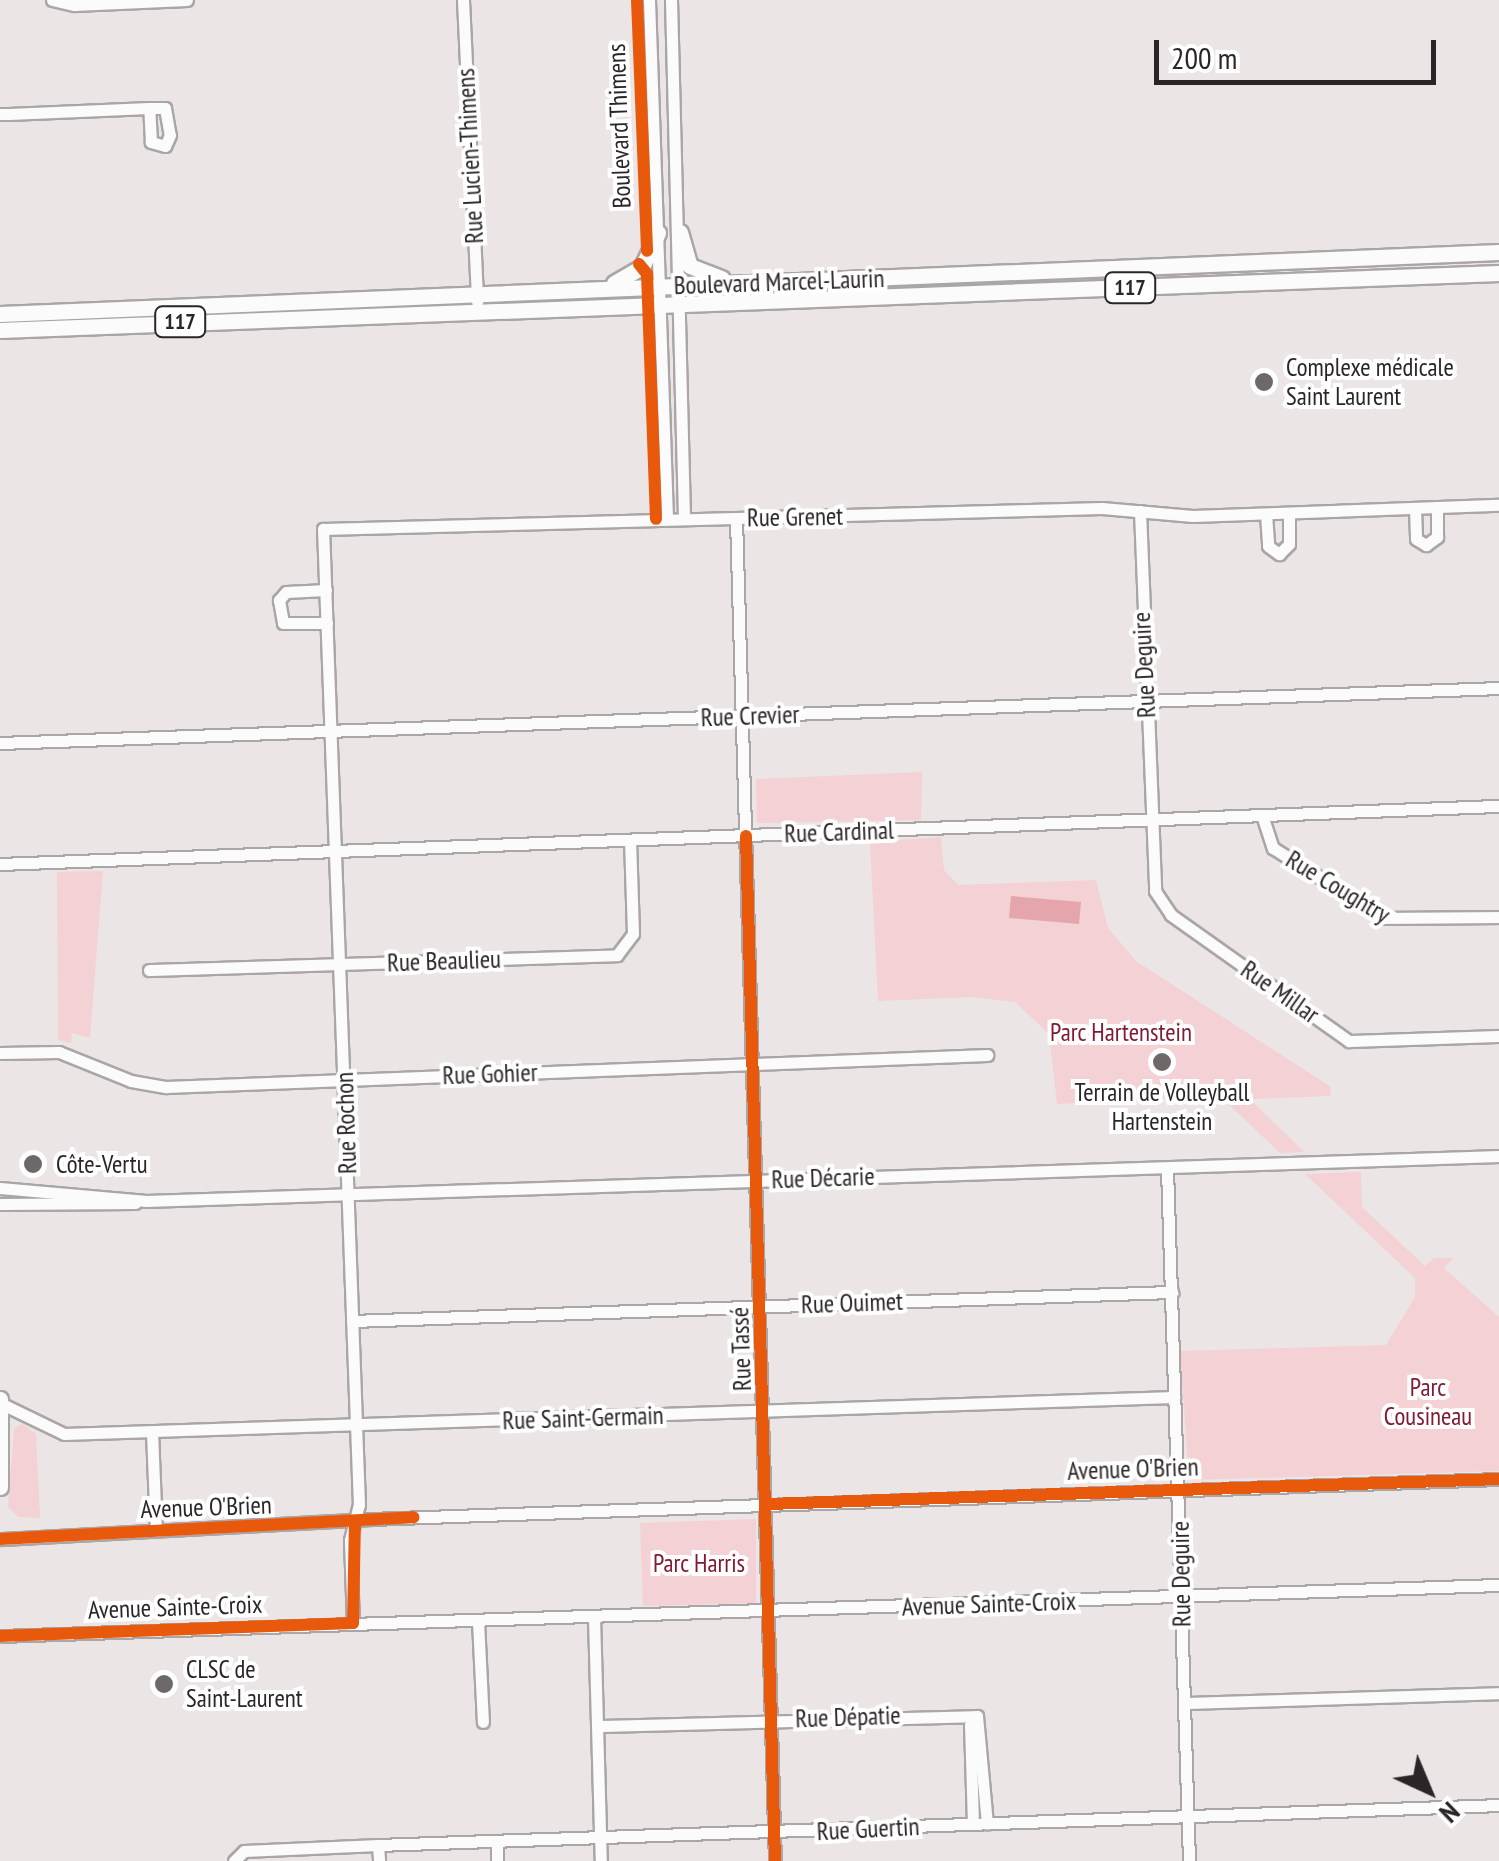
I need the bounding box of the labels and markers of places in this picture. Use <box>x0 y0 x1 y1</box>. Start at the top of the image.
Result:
place label: Complexe médicale Saint Laurent <box>1286 353 1454 412</box>
marker: Complexe médicale Saint Laurent <box>1251 369 1277 395</box>
marker: Terrain de Volleyball Hartenstein <box>1151 1051 1173 1073</box>
place label: Terrain de Volleyball Hartenstein <box>1074 1078 1250 1137</box>
place label: Côte-Vertu <box>56 1149 147 1179</box>
marker: Côte-Vertu <box>20 1151 46 1177</box>
place label: CLSC de Saint-Laurent <box>186 1655 303 1714</box>
marker: CLSC de Saint-Laurent <box>151 1671 177 1697</box>

